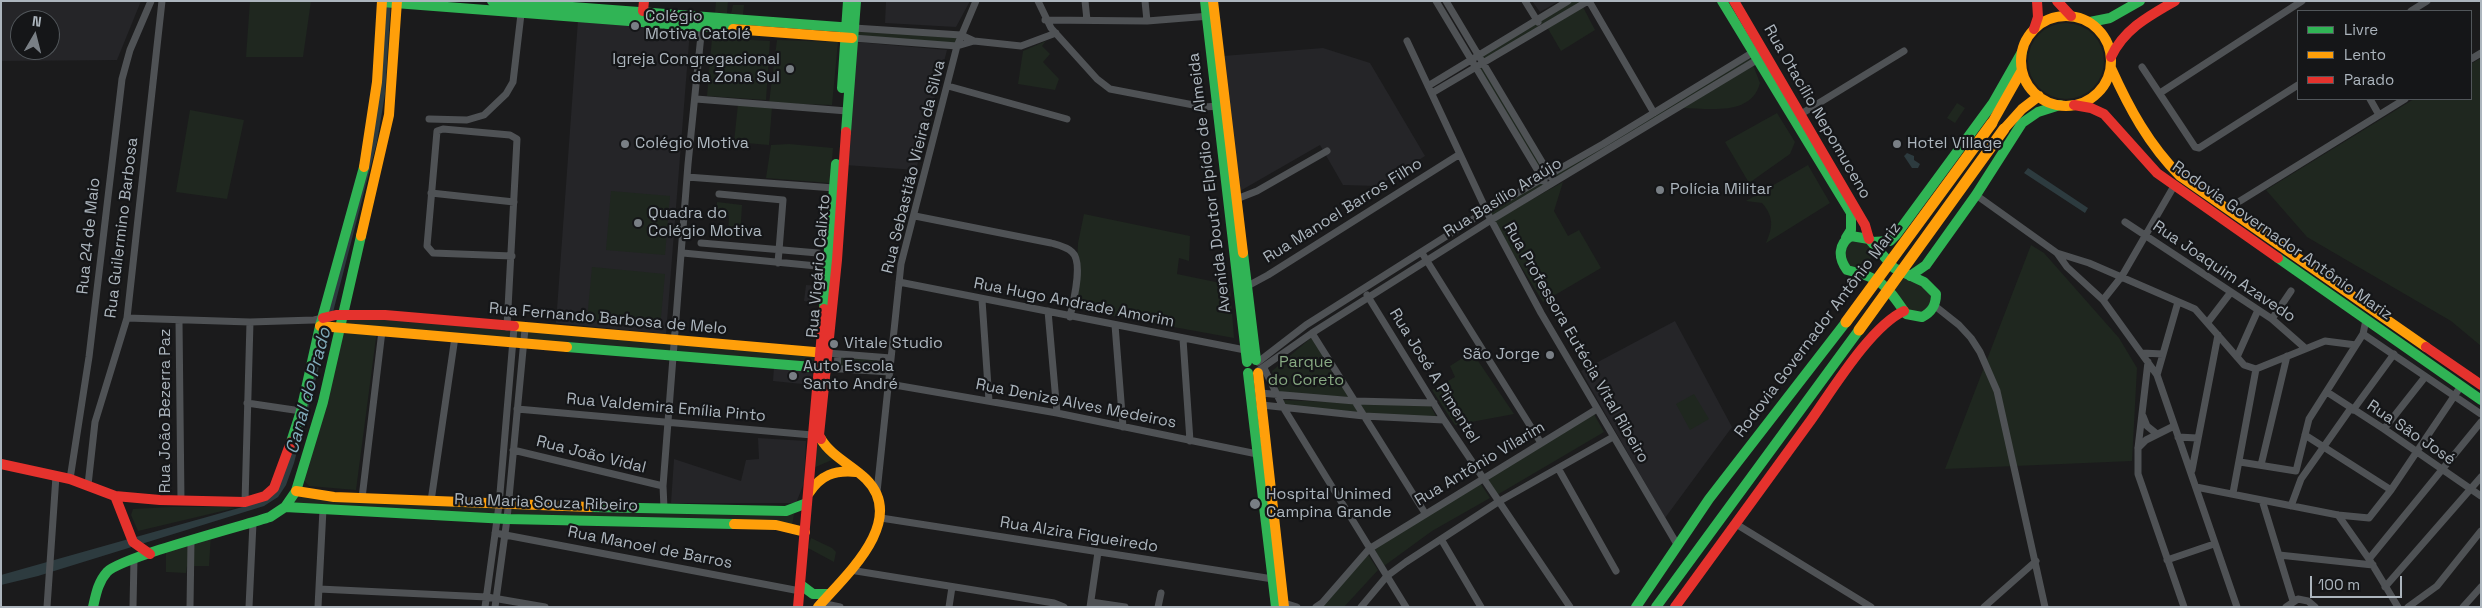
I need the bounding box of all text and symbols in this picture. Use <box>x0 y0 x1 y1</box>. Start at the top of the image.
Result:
place label: Colégio Motiva Catolé <box>645 7 751 45</box>
north arrow <box>10 10 60 60</box>
legend <box>2297 10 2472 100</box>
text: N <box>31 12 43 31</box>
marker: Colégio Motiva Catolé <box>629 20 641 32</box>
text: Livre <box>2344 20 2378 39</box>
street label: Rua Otacílio Nepomuceno <box>1759 21 1875 203</box>
text: Lento <box>2344 45 2386 64</box>
place label: Igreja Congregacional da Zona Sul <box>612 50 780 88</box>
street label: Avenida Doutor Elpídio de Almeida <box>1184 52 1236 314</box>
street label: Rua Sebastião Vieira da Silva <box>878 58 950 276</box>
marker: Igreja Congregacional da Zona Sul <box>784 63 796 75</box>
text: Parado <box>2344 70 2394 89</box>
place label: Colégio Motiva <box>635 134 749 154</box>
place label: Hotel Village <box>1907 134 2002 154</box>
street label: Rua Guilermino Barbosa <box>101 137 143 319</box>
marker: Colégio Motiva <box>619 138 631 150</box>
marker: Hotel Village <box>1891 138 1903 150</box>
street label: Rua Manoel Barros Filho <box>1260 154 1426 268</box>
street label: Rua Basílio Araújo <box>1440 154 1566 242</box>
street label: Rodovia Governador Antônio Mariz <box>2168 157 2396 325</box>
street label: Rua 24 de Maio <box>73 177 105 295</box>
place label: Polícia Militar <box>1670 180 1772 200</box>
marker: Polícia Militar <box>1654 184 1666 196</box>
street label: Rua Vigário Calixto <box>803 193 835 339</box>
place label: Quadra do Colégio Motiva <box>648 204 762 242</box>
marker: Quadra do Colégio Motiva <box>632 217 644 229</box>
street label: Rua Joaquim Azavedo <box>2149 217 2299 327</box>
street label: Rodovia Governador Antônio Mariz <box>1731 219 1905 441</box>
street label: Rua Professora Eutécia Vital Ribeiro <box>1499 220 1653 466</box>
street label: Rua Hugo Andrade Amorim <box>972 274 1176 332</box>
street label: Rua Fernando Barbosa de Melo <box>488 299 728 339</box>
street label: Rua José A Pimentel <box>1385 305 1483 447</box>
water label: Canal do Prado <box>282 326 336 456</box>
street label: Rua João Bezerra Paz <box>156 329 176 493</box>
place label: Vitale Studio <box>844 334 943 354</box>
marker: Vitale Studio <box>828 338 840 350</box>
place label: São Jorge <box>1463 345 1540 365</box>
marker: São Jorge <box>1544 349 1556 361</box>
park label: Parque do Coreto <box>1268 353 1344 391</box>
place label: Auto Escola Santo André <box>803 357 898 395</box>
marker: Auto Escola Santo André <box>787 370 799 382</box>
street label: Rua Denize Alves Medeiros <box>974 375 1178 433</box>
street label: Rua Valdemira Emília Pinto <box>565 390 767 426</box>
street label: Rua São José <box>2363 396 2459 470</box>
street label: Rua Antônio Vilarim <box>1412 418 1548 510</box>
street label: Rua João Vidal <box>534 432 648 478</box>
place label: Hospital Unimed Campina Grande <box>1266 485 1392 523</box>
street label: Rua Maria Souza Ribeiro <box>454 490 638 516</box>
marker: Hospital Unimed Campina Grande <box>1248 497 1262 511</box>
street label: Rua Alzira Figueiredo <box>999 513 1159 557</box>
street label: Rua Manoel de Barros <box>566 523 734 573</box>
scale bar <box>2312 566 2404 598</box>
text: 100 m <box>2318 575 2360 594</box>

